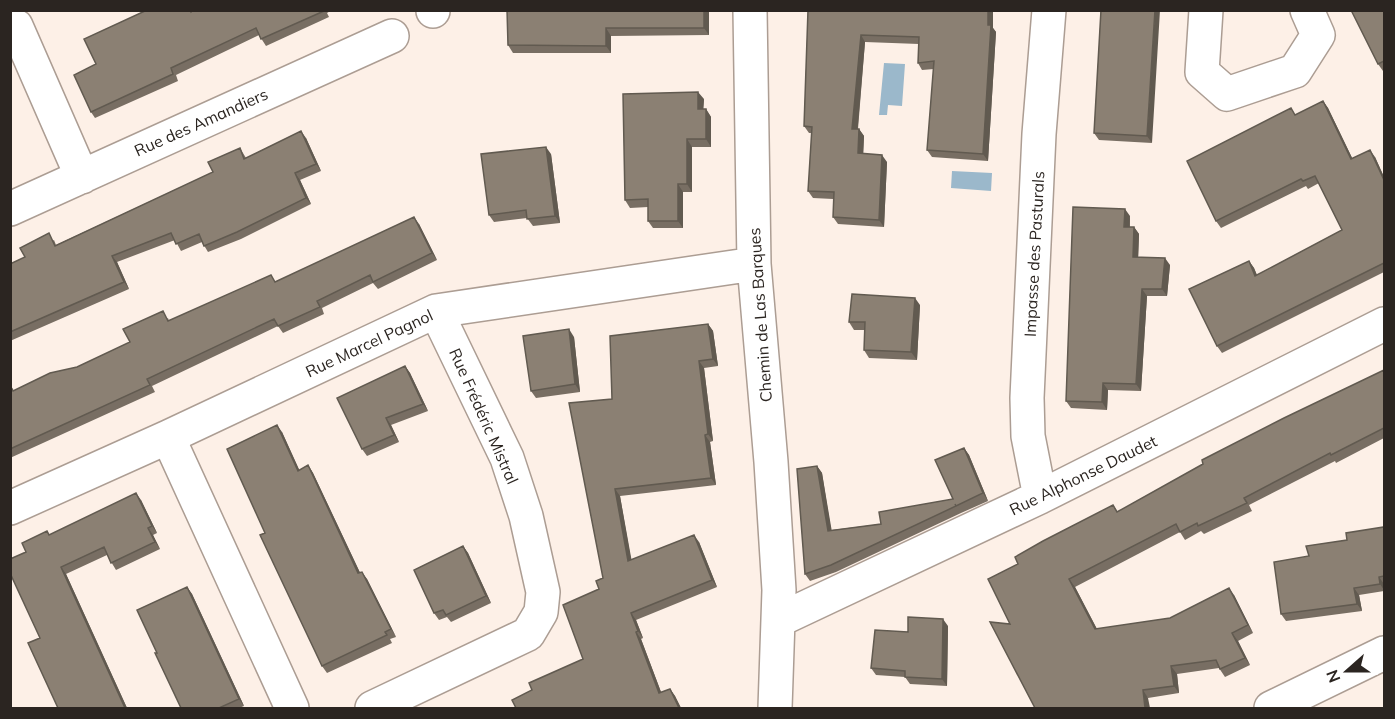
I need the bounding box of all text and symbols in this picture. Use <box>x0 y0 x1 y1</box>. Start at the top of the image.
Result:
street label: Rue des Amandiers <box>131 84 271 160</box>
street label: Impasse des Pasturals <box>1020 171 1048 337</box>
street label: Chemin de Las Barques <box>744 227 776 403</box>
street label: Rue Marcel Pagnol <box>302 305 436 381</box>
street label: Rue Frédéric Mistral <box>445 345 523 487</box>
street label: Rue Alphonse Daudet <box>1006 430 1160 519</box>
north arrow <box>1317 641 1377 701</box>
text: N <box>1321 667 1344 686</box>

